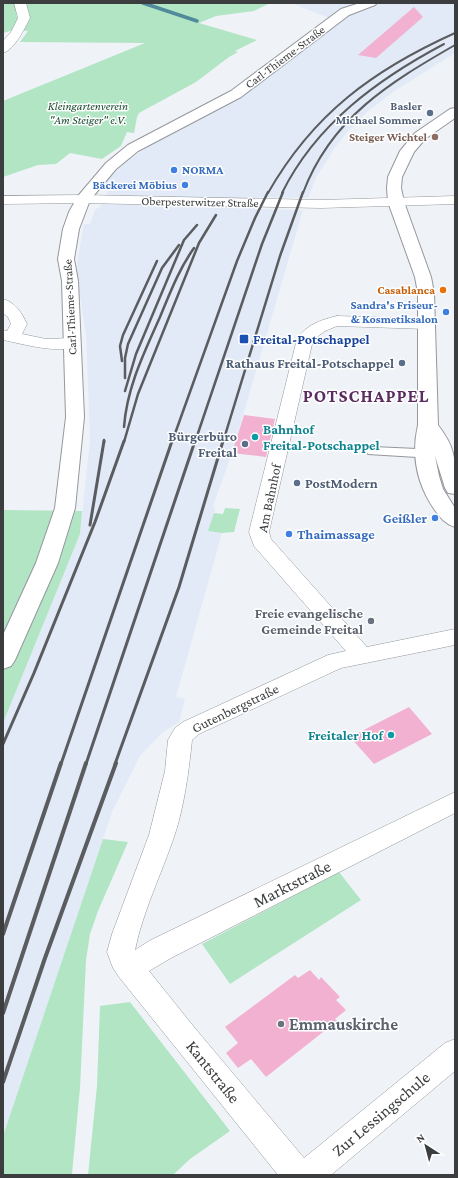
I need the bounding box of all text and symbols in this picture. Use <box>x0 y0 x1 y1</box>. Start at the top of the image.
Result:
street label: Carl-Thieme-Straße <box>242 23 328 91</box>
park label: Kleingartenverein "Am Steiger" e.V. <box>48 99 128 127</box>
place label: Basler Michael Sommer <box>336 99 422 127</box>
marker: Basler Michael Sommer <box>425 108 435 118</box>
place label: Steiger Wichtel <box>349 130 428 144</box>
marker: Steiger Wichtel <box>430 132 440 142</box>
place label: NORMA <box>182 163 224 177</box>
marker: NORMA <box>169 165 179 175</box>
place label: Bäckerei Möbius <box>93 178 177 192</box>
marker: Bäckerei Möbius <box>180 180 190 190</box>
street label: Oberpesterwitzer Straße <box>141 194 259 210</box>
street label: Carl-Thieme-Straße <box>60 259 80 355</box>
place label: Casablanca <box>377 283 435 297</box>
marker: Casablanca <box>438 285 448 295</box>
place label: Sandra's Friseur- & Kosmetiksalon <box>351 298 438 326</box>
marker: Sandra's Friseur- & Kosmetiksalon <box>441 307 451 317</box>
place label: Freital-Potschappel <box>253 331 370 347</box>
marker: Freital-Potschappel <box>238 333 250 345</box>
place label: Rathaus Freital-Potschappel <box>226 355 394 371</box>
marker: Rathaus Freital-Potschappel <box>397 358 407 368</box>
district label: POTSCHAPPEL <box>303 386 429 406</box>
place label: Bahnhof Freital-Potschappel <box>263 421 380 453</box>
place label: Bürgerbüro Freital <box>168 428 237 460</box>
marker: Bahnhof Freital-Potschappel <box>250 432 260 442</box>
marker: Bürgerbüro Freital <box>240 439 250 449</box>
street label: Am Bahnhof <box>254 461 284 534</box>
place label: PostModern <box>305 475 378 491</box>
marker: PostModern <box>292 478 302 488</box>
place label: Geißler <box>383 510 427 526</box>
marker: Geißler <box>430 513 440 523</box>
place label: Thaimassage <box>297 526 375 542</box>
marker: Thaimassage <box>284 529 294 539</box>
place label: Freie evangelische Gemeinde Freital <box>255 605 363 637</box>
marker: Freie evangelische Gemeinde Freital <box>366 616 376 626</box>
street label: Gutenbergstraße <box>189 680 281 736</box>
place label: Freitaler Hof <box>308 727 384 743</box>
marker: Freitaler Hof <box>386 730 396 740</box>
street label: Marktstraße <box>250 856 334 912</box>
place label: Emmauskirche <box>289 1015 398 1034</box>
marker: Emmauskirche <box>276 1019 286 1029</box>
street label: Kantstraße <box>182 1037 244 1107</box>
street label: Zur Lessingschule <box>328 1068 434 1160</box>
north arrow <box>406 1126 446 1166</box>
text: N <box>414 1131 427 1145</box>

